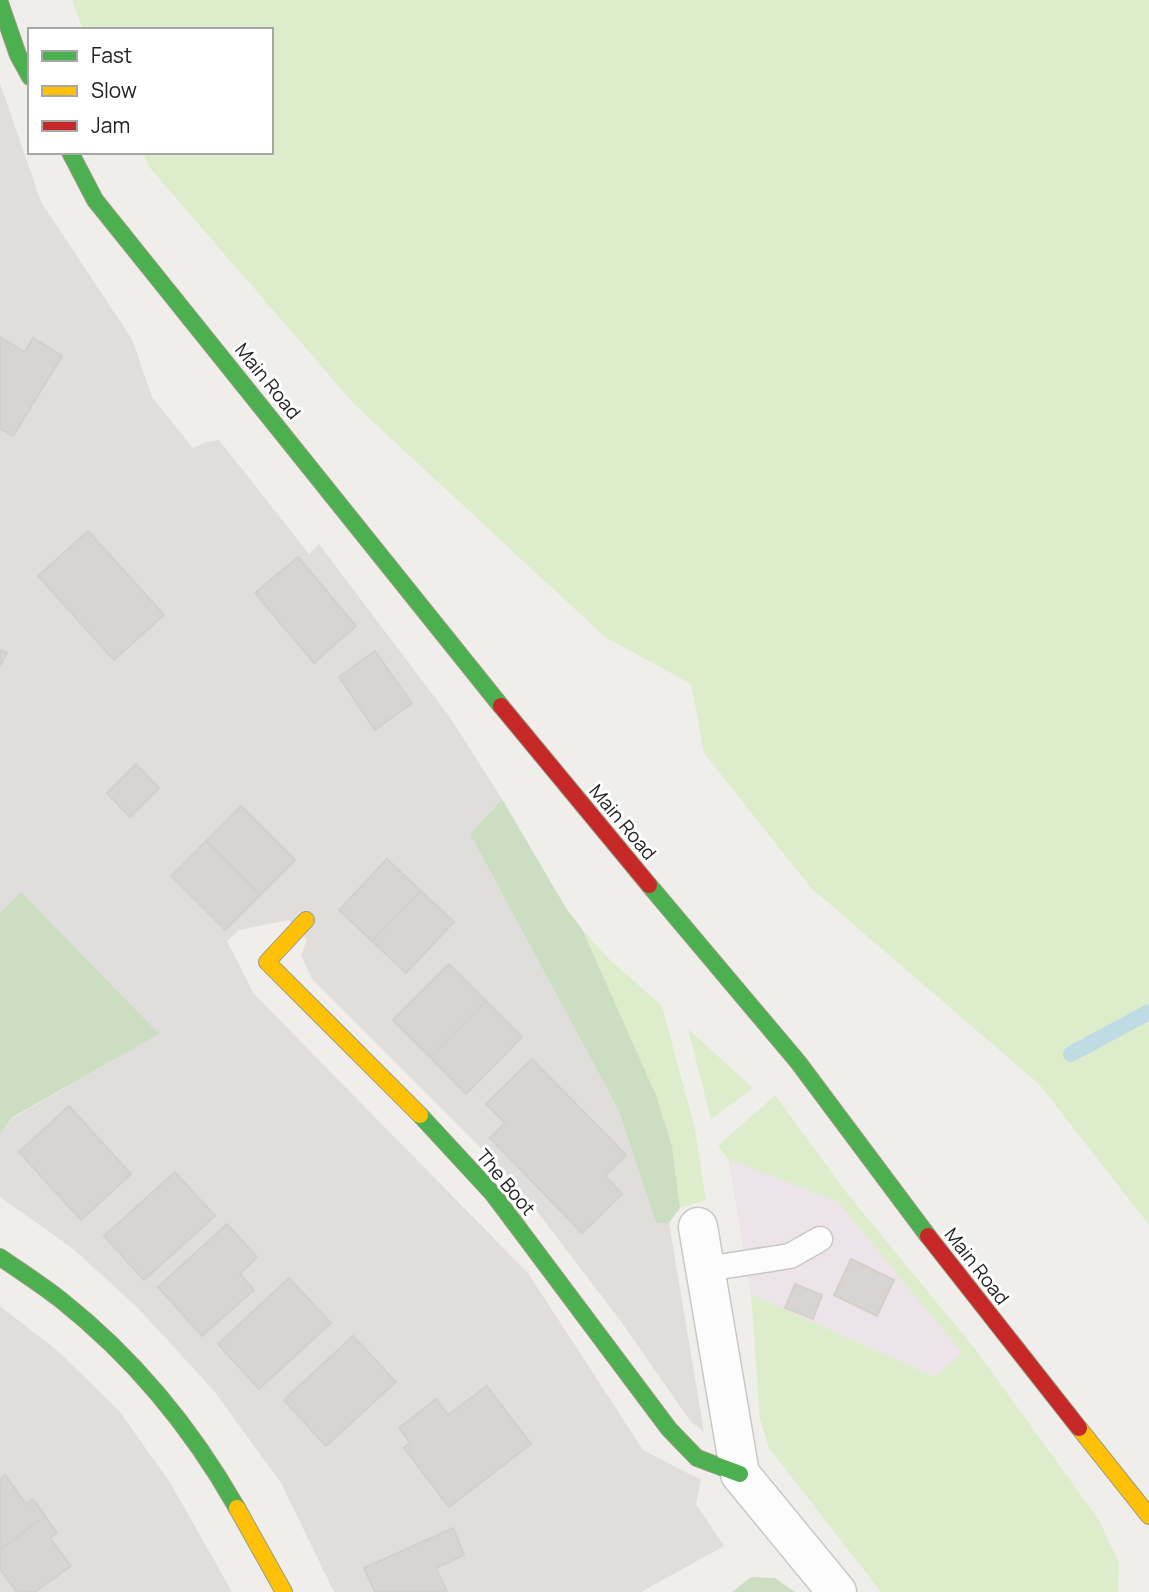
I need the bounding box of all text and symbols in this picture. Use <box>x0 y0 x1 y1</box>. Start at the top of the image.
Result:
legend <box>28 28 273 154</box>
text: Fast <box>91 41 132 69</box>
text: Slow <box>91 76 137 104</box>
text: Jam <box>91 111 130 139</box>
street label: Main Road <box>229 337 307 425</box>
street label: Main Road <box>584 779 662 865</box>
street label: The Boot <box>471 1143 541 1221</box>
street label: Main Road <box>939 1222 1015 1310</box>

